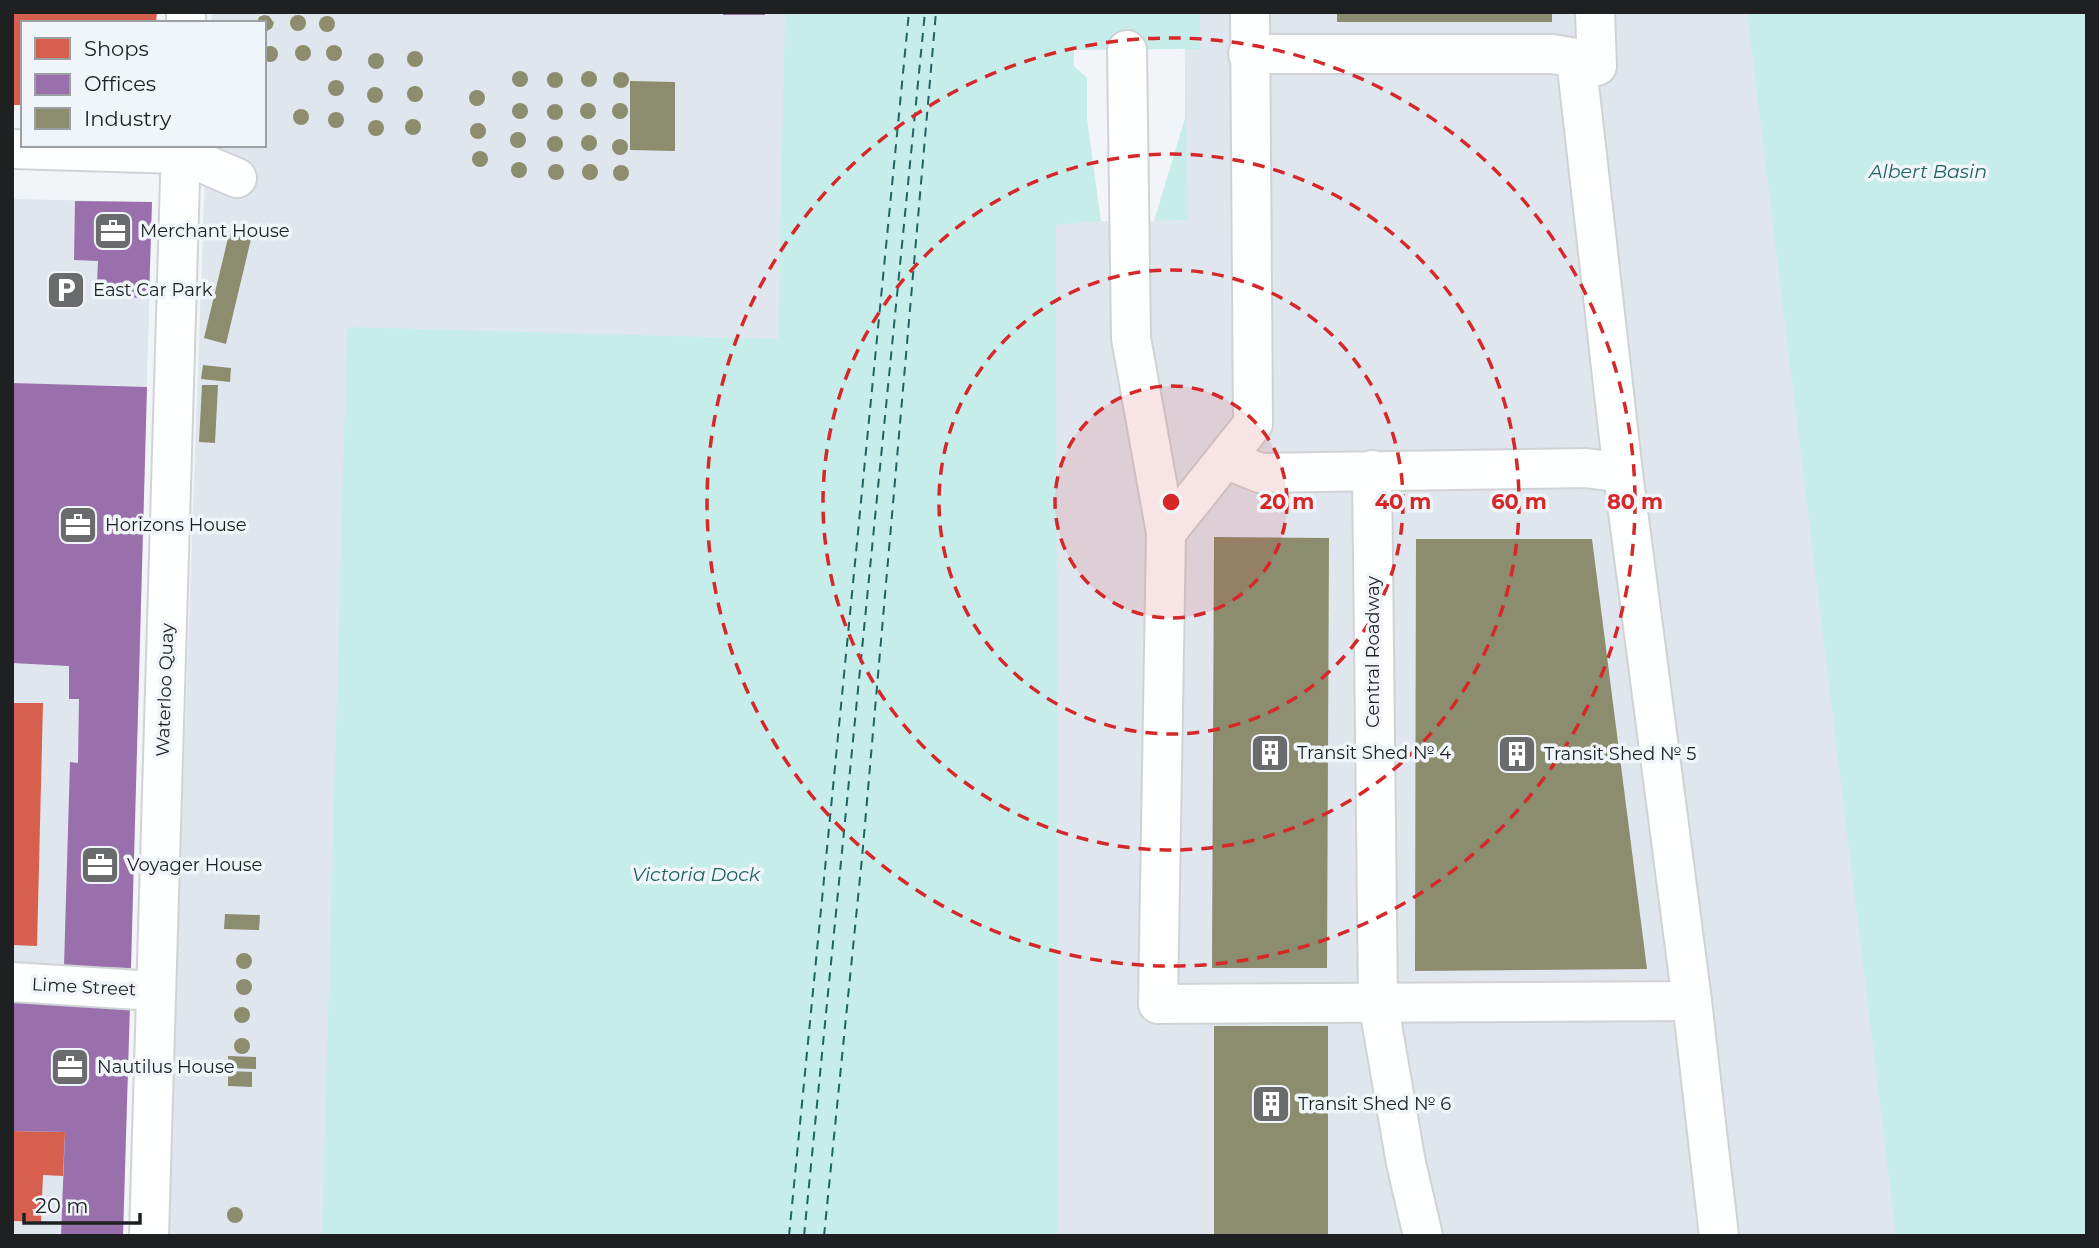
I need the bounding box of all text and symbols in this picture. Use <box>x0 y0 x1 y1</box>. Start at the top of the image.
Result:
legend <box>21 21 266 147</box>
text: Shops <box>84 36 149 61</box>
text: Offices <box>84 71 156 96</box>
text: Industry <box>84 106 172 131</box>
water label: Albert Basin <box>1868 160 1987 183</box>
office icon: Merchant House <box>92 210 134 252</box>
place label: Merchant House <box>140 220 290 242</box>
parking icon: East Car Park <box>45 269 87 311</box>
place label: East Car Park <box>93 279 213 301</box>
text: 20 m <box>1260 489 1314 514</box>
text: 40 m <box>1375 489 1431 514</box>
text: 60 m <box>1491 489 1547 514</box>
text: 80 m <box>1607 489 1663 514</box>
centre of rings <box>1159 490 1183 514</box>
office icon: Horizons House <box>57 504 99 546</box>
place label: Horizons House <box>105 514 247 536</box>
street label: Central Roadway <box>1362 576 1384 728</box>
street label: Waterloo Quay <box>152 622 178 757</box>
building icon: Transit Shed № 4 <box>1249 732 1291 774</box>
building icon: Transit Shed № 5 <box>1496 733 1538 775</box>
place label: Transit Shed № 4 <box>1297 742 1451 764</box>
place label: Transit Shed № 5 <box>1544 743 1696 765</box>
office icon: Voyager House <box>79 844 121 886</box>
place label: Voyager House <box>127 854 263 876</box>
water label: Victoria Dock <box>632 863 761 886</box>
street label: Lime Street <box>31 973 137 1001</box>
office icon: Nautilus House <box>49 1046 91 1088</box>
place label: Nautilus House <box>97 1056 235 1078</box>
building icon: Transit Shed № 6 <box>1250 1083 1292 1125</box>
place label: Transit Shed № 6 <box>1298 1093 1451 1115</box>
scale bar <box>24 1182 140 1226</box>
text: 20 m <box>35 1193 89 1218</box>

